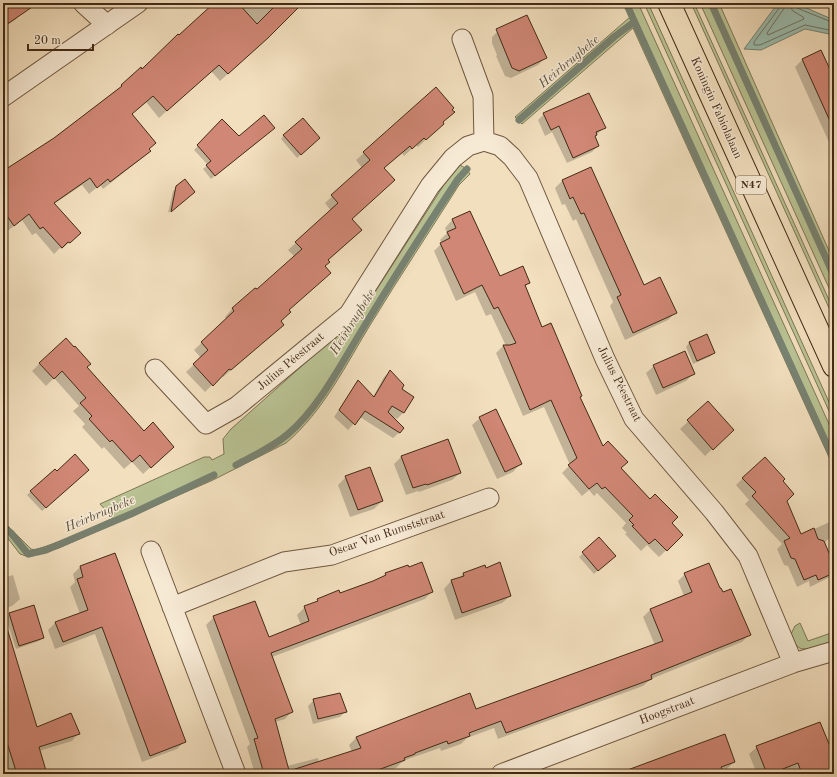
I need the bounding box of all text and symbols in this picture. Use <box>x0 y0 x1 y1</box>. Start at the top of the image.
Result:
scale bar <box>28 26 93 52</box>
water label: Heirbrugbeke <box>536 33 602 92</box>
text: 20 m <box>34 35 61 47</box>
street label: Koningin Fabiolalaan <box>688 55 744 161</box>
road number: N47 <box>736 176 766 194</box>
water label: Heirbrugbeke <box>327 287 378 358</box>
street label: Julius Péestraat <box>255 331 327 393</box>
street label: Julius Péestraat <box>595 344 643 424</box>
water label: Heirbrugbeke <box>62 493 137 535</box>
street label: Oscar Van Rumststraat <box>328 509 446 559</box>
street label: Hoogstraat <box>638 695 696 727</box>

